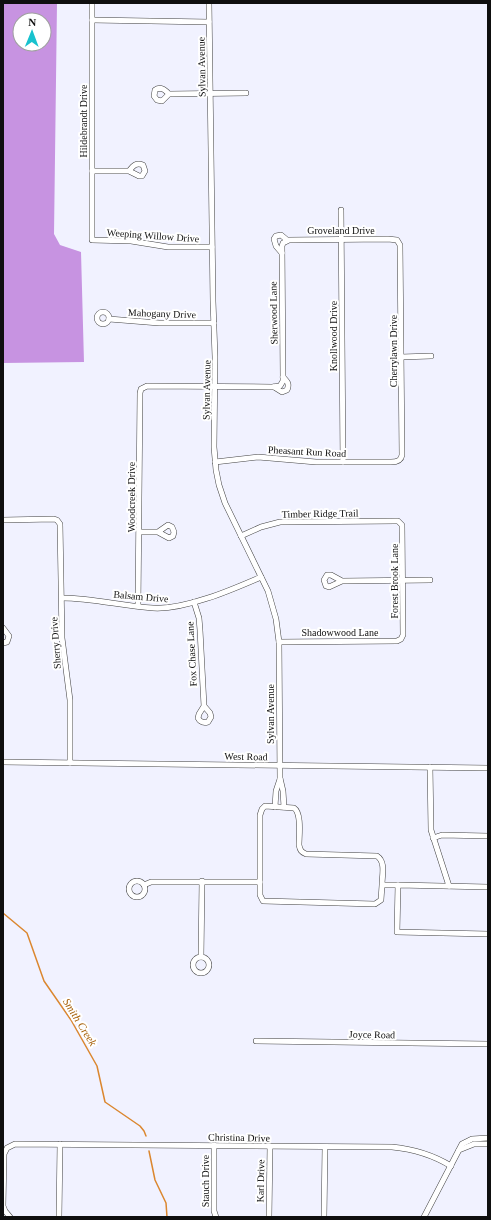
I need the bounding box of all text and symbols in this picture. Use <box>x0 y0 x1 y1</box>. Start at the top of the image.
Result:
north arrow <box>12 12 52 52</box>
text: N <box>28 16 36 28</box>
street label: Sylvan Avenue <box>195 36 208 97</box>
street label: Hildebrandt Drive <box>78 84 89 158</box>
street label: Groveland Drive <box>307 225 375 236</box>
street label: Weeping Willow Drive <box>106 227 200 244</box>
street label: Sherwood Lane <box>267 281 280 345</box>
street label: Knollwood Drive <box>328 300 339 371</box>
street label: Mahogany Drive <box>128 307 197 320</box>
street label: Cherrylawn Drive <box>388 314 399 387</box>
street label: Sylvan Avenue <box>200 359 213 420</box>
street label: Pheasant Run Road <box>268 444 346 459</box>
street label: Woodcreek Drive <box>126 461 137 532</box>
street label: Timber Ridge Trail <box>281 507 359 520</box>
street label: Forest Brook Lane <box>389 543 400 619</box>
street label: Balsam Drive <box>113 589 170 604</box>
street label: Sherry Drive <box>48 616 63 669</box>
street label: Fox Chase Lane <box>184 621 199 687</box>
street label: Shadowwood Lane <box>302 627 379 638</box>
street label: Sylvan Avenue <box>265 683 276 744</box>
street label: West Road <box>224 751 268 762</box>
water label: Smith Creek <box>61 996 100 1049</box>
street label: Joyce Road <box>349 1029 395 1040</box>
street label: Christina Drive <box>208 1131 271 1144</box>
street label: Stauch Drive <box>200 1154 211 1207</box>
street label: Karl Drive <box>255 1159 266 1203</box>

